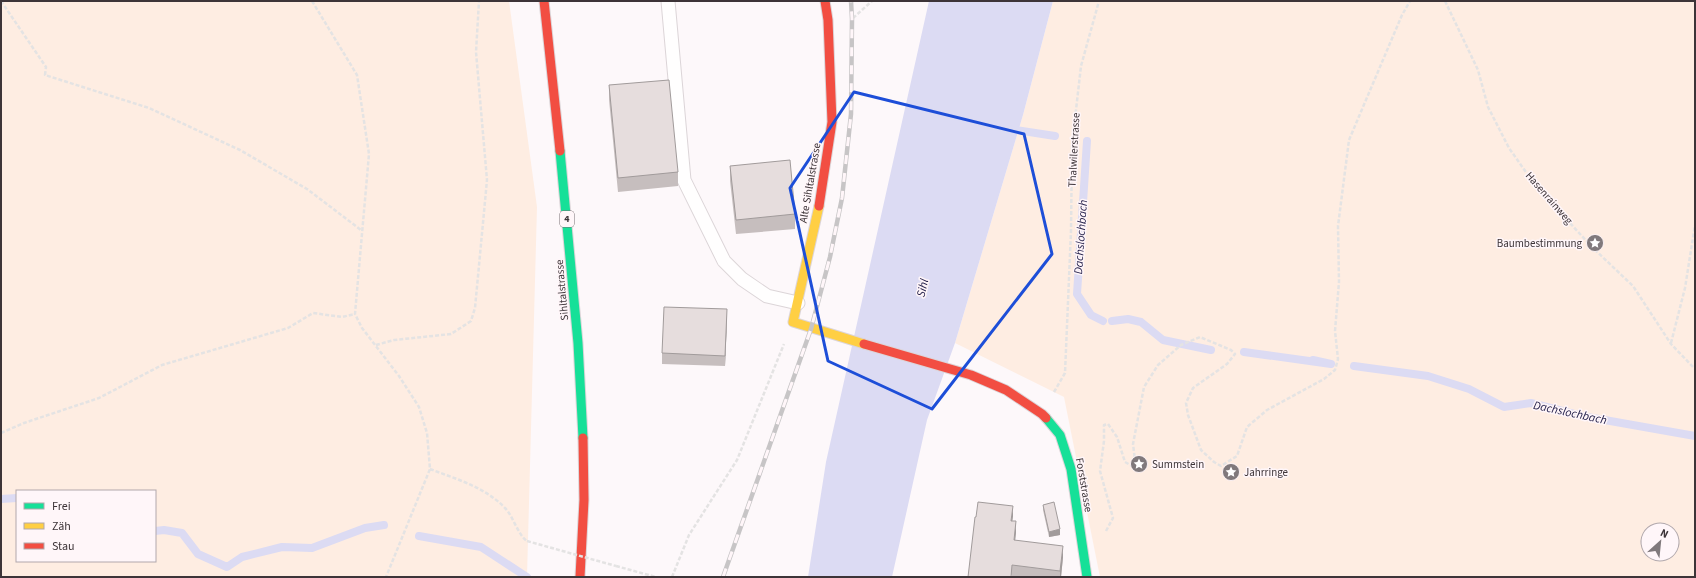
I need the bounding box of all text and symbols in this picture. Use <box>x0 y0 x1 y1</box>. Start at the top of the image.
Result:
street label: Thalwilerstrasse <box>1065 112 1083 188</box>
street label: Alte Sihltalstrasse <box>796 141 825 224</box>
street label: Hasenrainweg <box>1522 168 1576 228</box>
water label: Dachslochbach <box>1070 199 1092 275</box>
road number: 4 <box>560 211 574 227</box>
place icon: Baumbestimmung <box>1585 233 1605 253</box>
place label: Baumbestimmung <box>1497 236 1582 251</box>
street label: Sihltalstrasse <box>552 258 572 321</box>
water label: Sihl <box>913 277 933 299</box>
water label: Dachslochbach <box>1532 397 1608 429</box>
place icon: Summstein <box>1129 454 1149 474</box>
street label: Forststrasse <box>1072 457 1096 514</box>
place label: Summstein <box>1152 457 1204 472</box>
place icon: Jahrringe <box>1221 462 1241 482</box>
place label: Jahrringe <box>1244 465 1289 480</box>
legend <box>16 490 156 562</box>
text: Frei <box>52 498 71 515</box>
text: Zäh <box>52 518 71 535</box>
north arrow <box>1640 522 1680 562</box>
text: N <box>1658 525 1671 542</box>
text: Stau <box>52 538 75 555</box>

